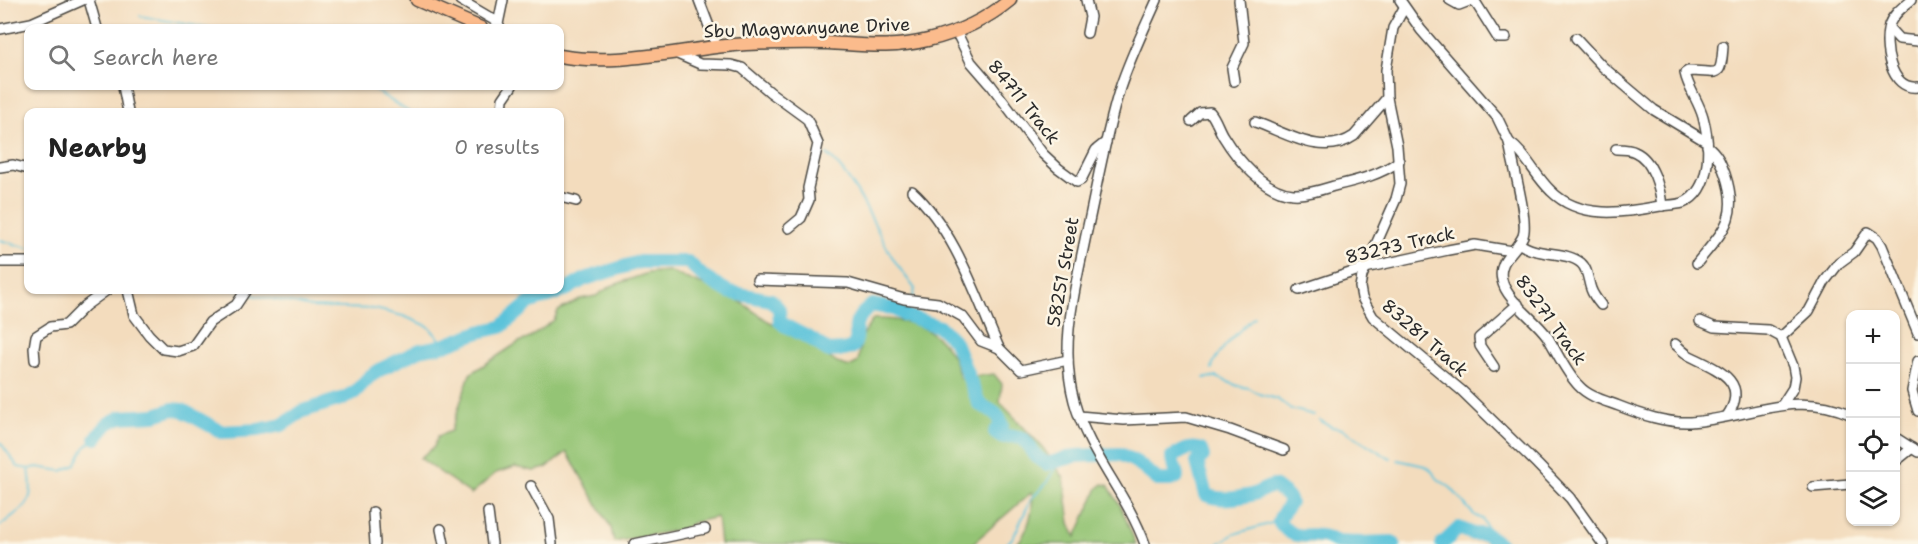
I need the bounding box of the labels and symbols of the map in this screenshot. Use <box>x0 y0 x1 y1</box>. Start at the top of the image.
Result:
street label: Sbu Magwanyane Drive <box>703 12 911 44</box>
street label: 84711 Track <box>982 55 1066 149</box>
street label: 58251 Street <box>1042 215 1084 329</box>
street label: 83273 Track <box>1343 221 1457 269</box>
street label: 83271 Track <box>1510 270 1592 370</box>
street label: 83281 Track <box>1377 294 1473 382</box>

